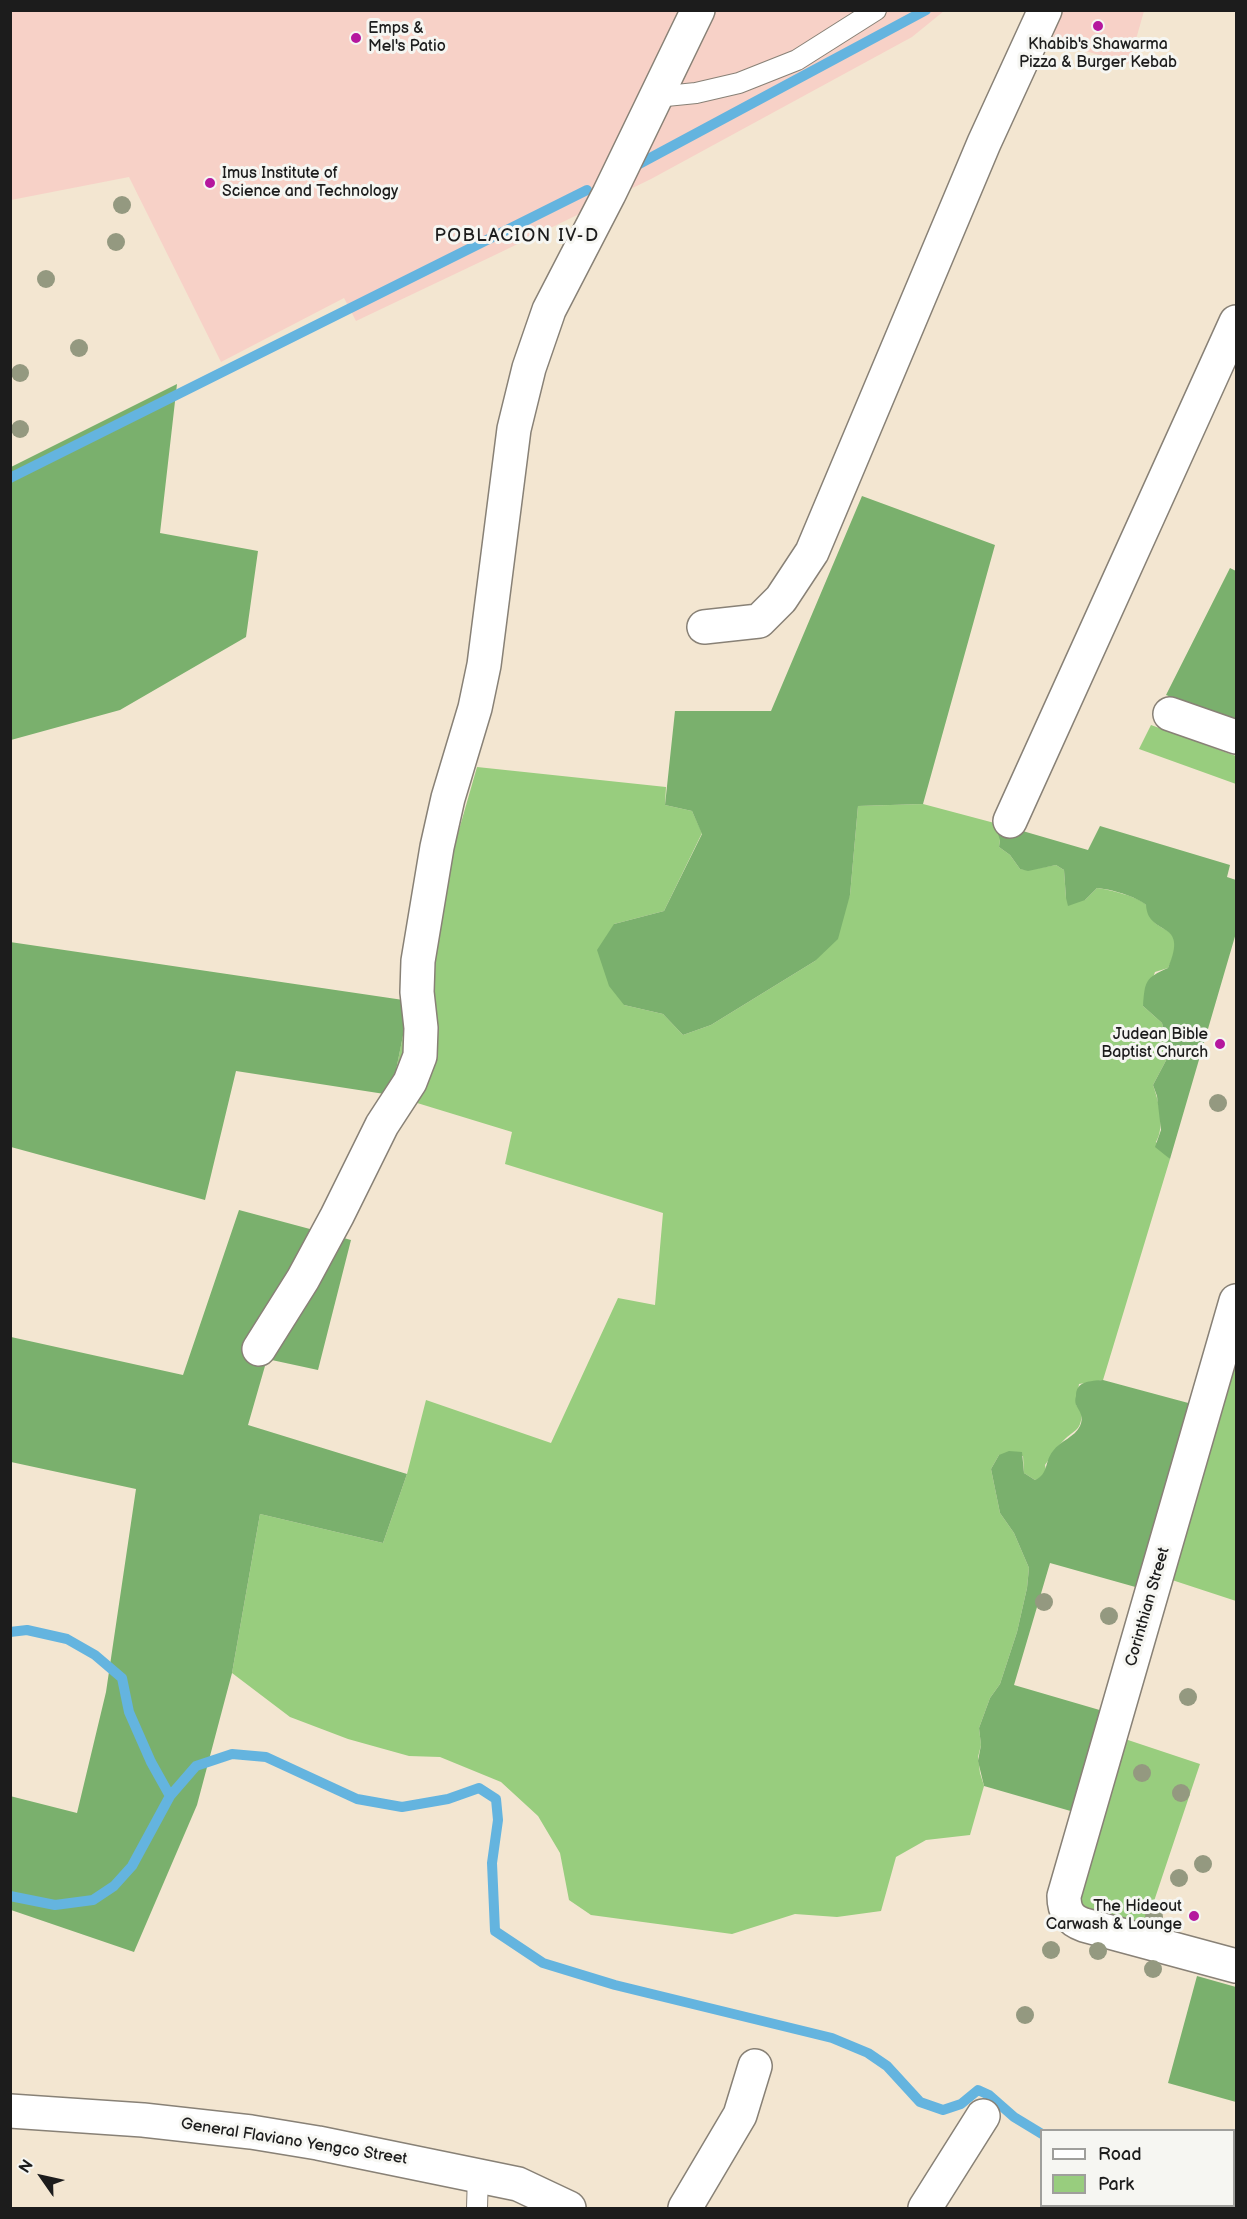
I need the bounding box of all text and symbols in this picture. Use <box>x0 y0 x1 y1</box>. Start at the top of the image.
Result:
place label: Emps & Mel's Patio <box>368 19 446 57</box>
marker: Khabib's Shawarma Pizza & Burger Kebab <box>1091 19 1105 33</box>
marker: Emps & Mel's Patio <box>349 31 363 45</box>
place label: Khabib's Shawarma Pizza & Burger Kebab <box>1019 35 1177 73</box>
place label: Imus Institute of Science and Technology <box>222 164 398 202</box>
marker: Imus Institute of Science and Technology <box>203 176 217 190</box>
district label: POBLACION IV-D <box>435 225 599 247</box>
place label: Judean Bible Baptist Church <box>1101 1025 1208 1063</box>
marker: Judean Bible Baptist Church <box>1213 1037 1227 1051</box>
street label: Corinthian Street <box>1122 1545 1174 1669</box>
place label: The Hideout Carwash & Lounge <box>1046 1897 1182 1935</box>
marker: The Hideout Carwash & Lounge <box>1187 1909 1201 1923</box>
street label: General Flaviano Yengco Street <box>179 2115 409 2169</box>
legend <box>1040 2129 1235 2207</box>
text: Road <box>1098 2144 1142 2165</box>
north arrow <box>12 2147 72 2207</box>
text: N <box>15 2156 38 2177</box>
text: Park <box>1098 2174 1134 2195</box>

